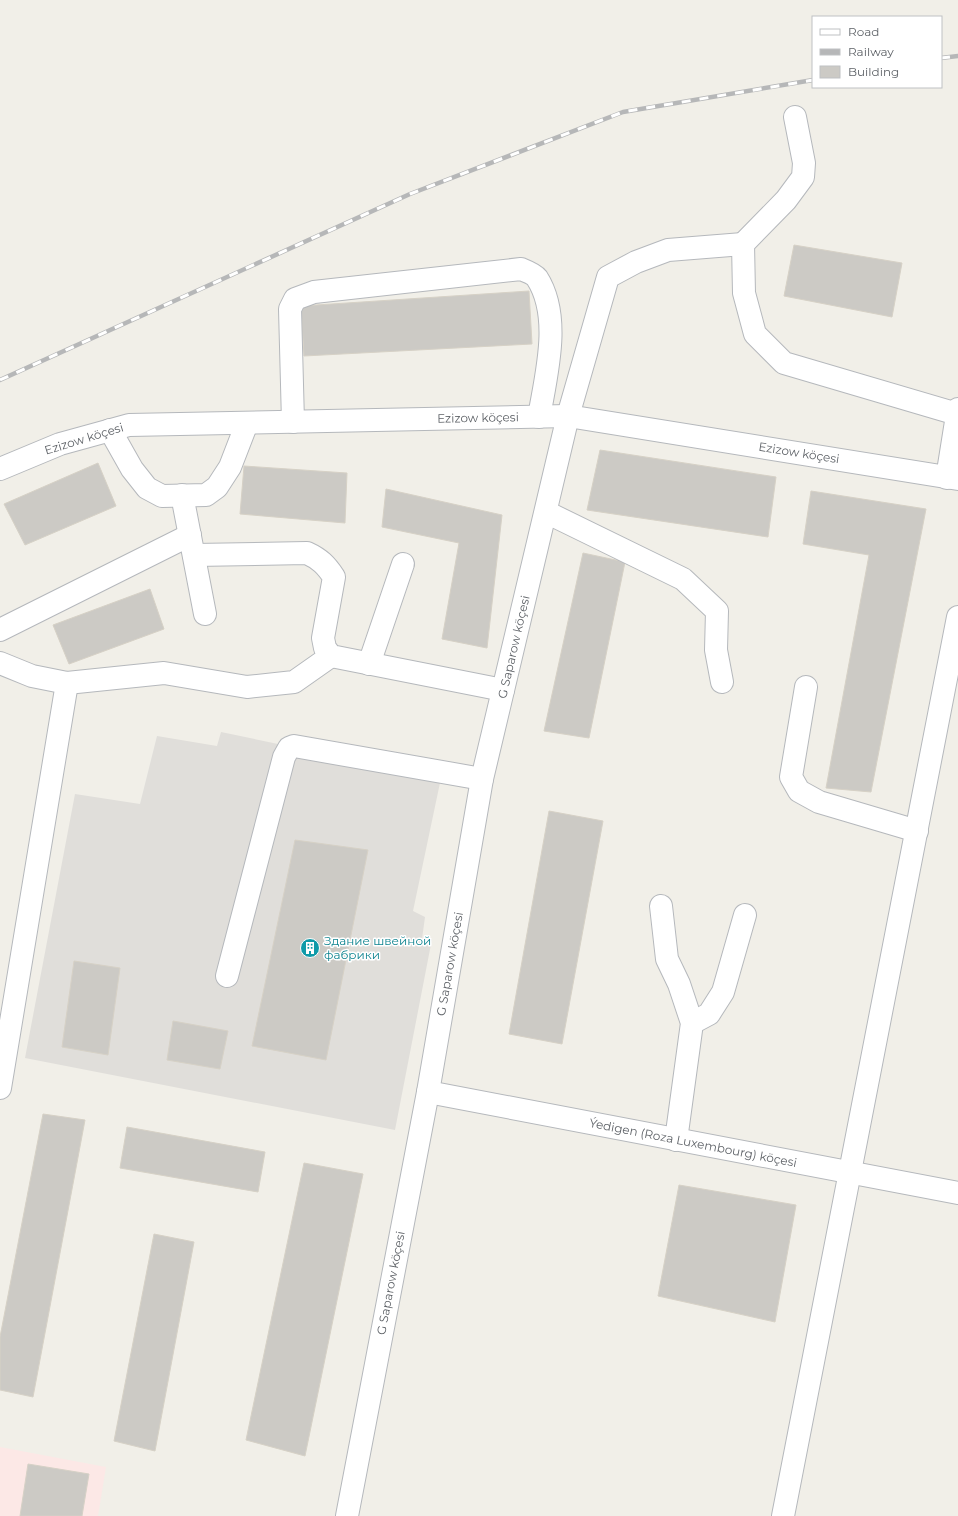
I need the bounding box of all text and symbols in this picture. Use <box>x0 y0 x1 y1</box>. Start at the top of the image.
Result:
legend <box>812 16 942 88</box>
text: Road <box>848 24 879 39</box>
text: Railway <box>848 44 894 59</box>
text: Building <box>848 64 899 79</box>
street label: Ezizow köçesi <box>437 409 519 426</box>
street label: Ezizow köçesi <box>43 419 125 458</box>
street label: Ezizow köçesi <box>758 439 841 466</box>
street label: G Saparow köçesi <box>494 594 533 700</box>
street label: G Saparow köçesi <box>433 911 466 1017</box>
place label: Здание швейной фабрики <box>324 933 431 962</box>
building icon: Здание швейной фабрики <box>299 937 321 959</box>
street label: Ýedigen (Roza Luxembourg) köçesi <box>588 1115 798 1170</box>
street label: G Saparow köçesi <box>373 1230 408 1336</box>

